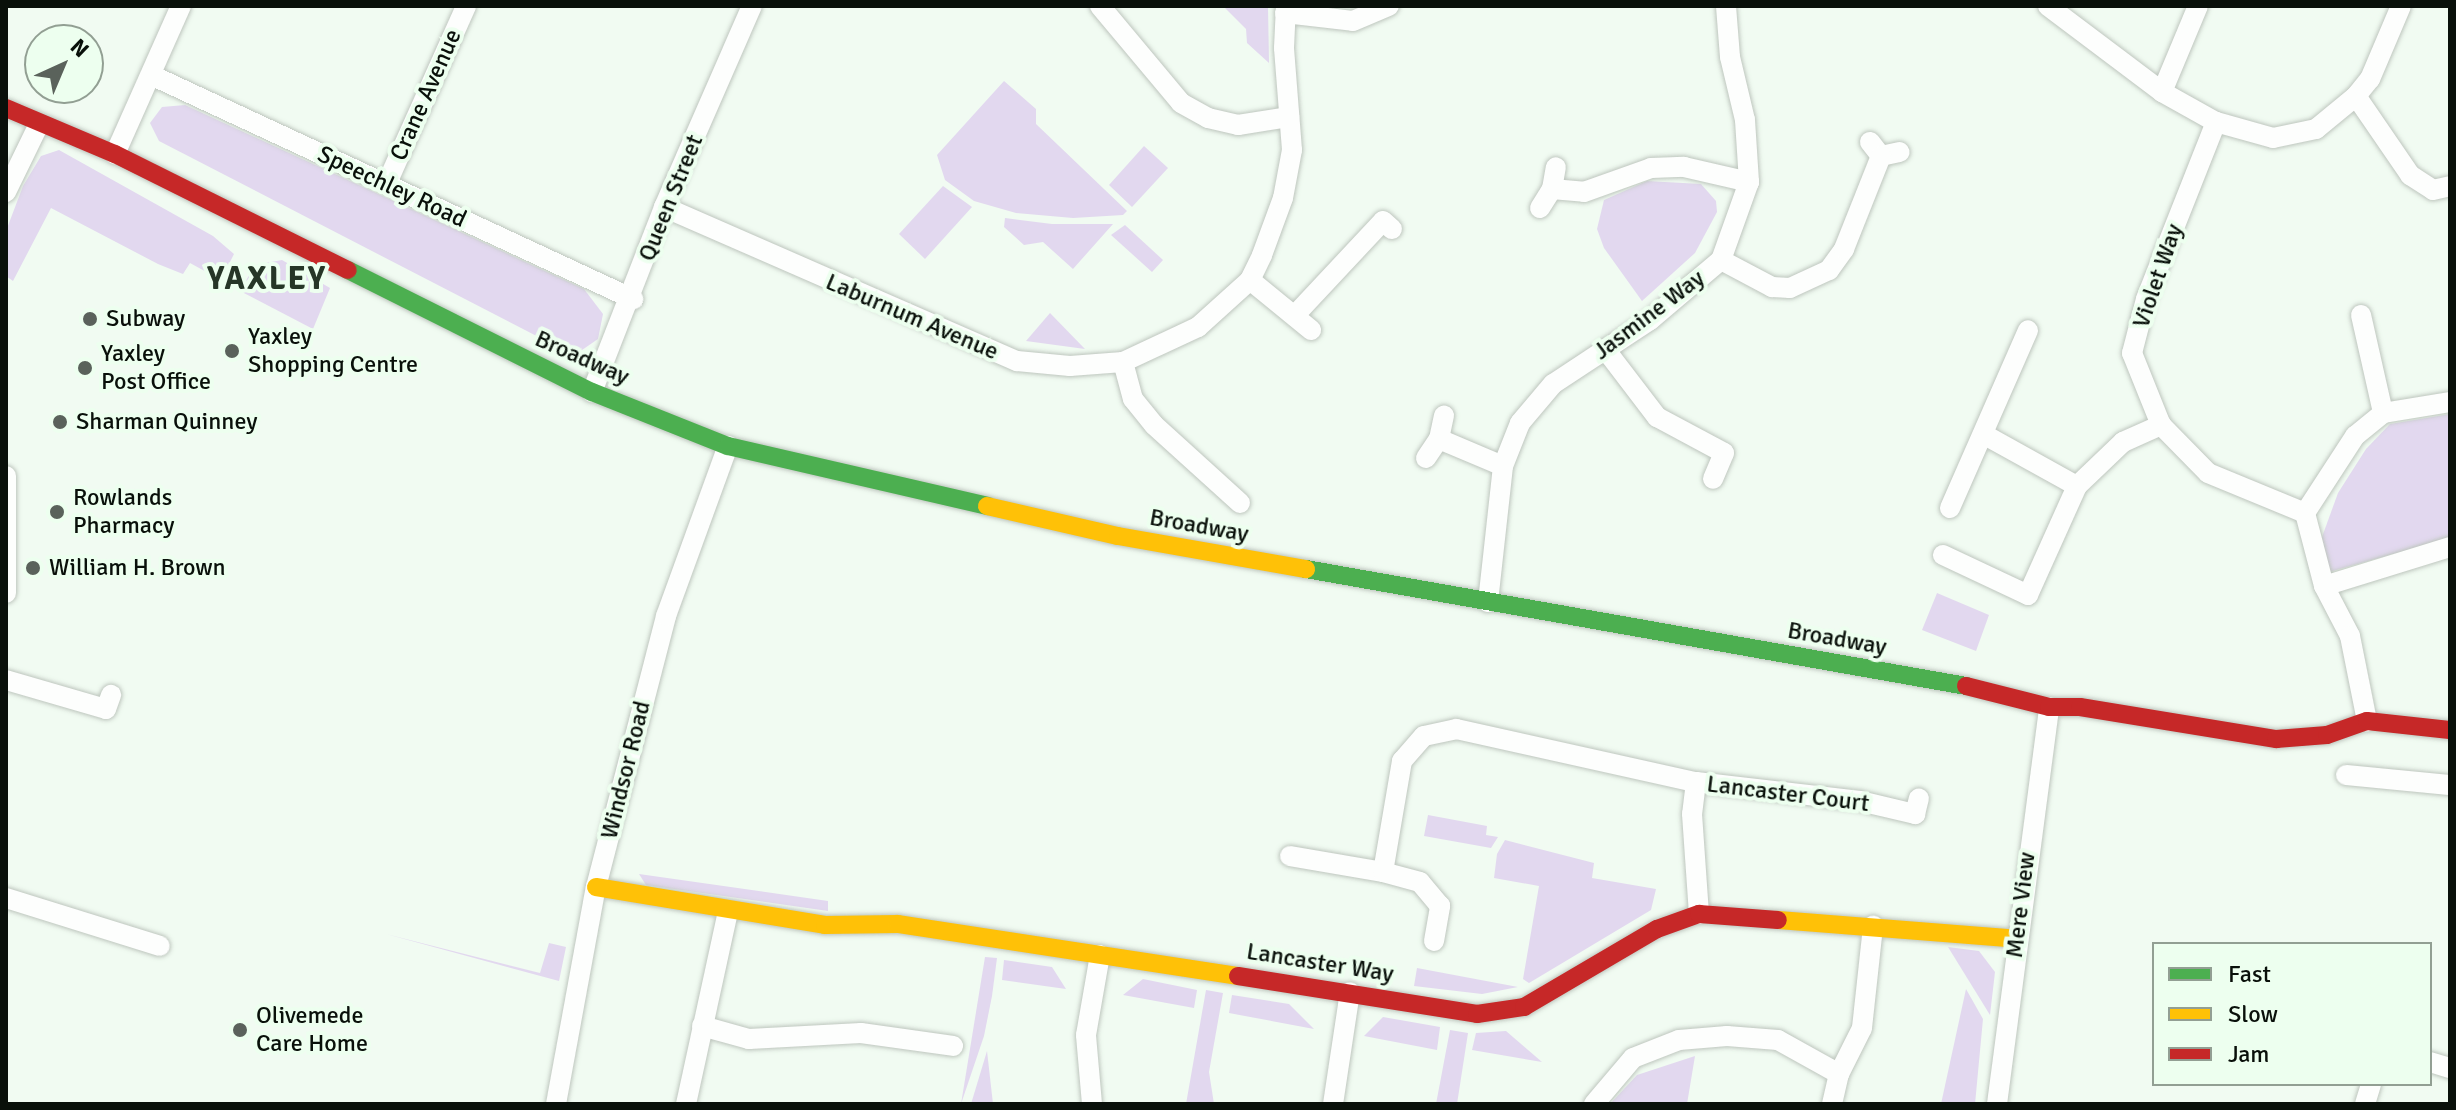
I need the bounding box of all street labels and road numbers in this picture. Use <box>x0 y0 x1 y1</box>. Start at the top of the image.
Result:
street label: Crane Avenue <box>384 25 468 165</box>
street label: Queen Street <box>633 131 709 265</box>
street label: Speechley Road <box>313 140 471 234</box>
street label: Violet Way <box>2127 220 2189 332</box>
street label: Jasmine Way <box>1588 264 1710 366</box>
street label: Laburnum Avenue <box>821 268 1003 366</box>
street label: Broadway <box>530 325 634 391</box>
street label: Broadway <box>1147 503 1251 549</box>
street label: Broadway <box>1785 616 1889 662</box>
street label: Windsor Road <box>595 698 657 842</box>
street label: Lancaster Court <box>1705 770 1871 818</box>
street label: Mere View <box>2000 850 2042 960</box>
street label: Lancaster Way <box>1244 937 1396 989</box>

